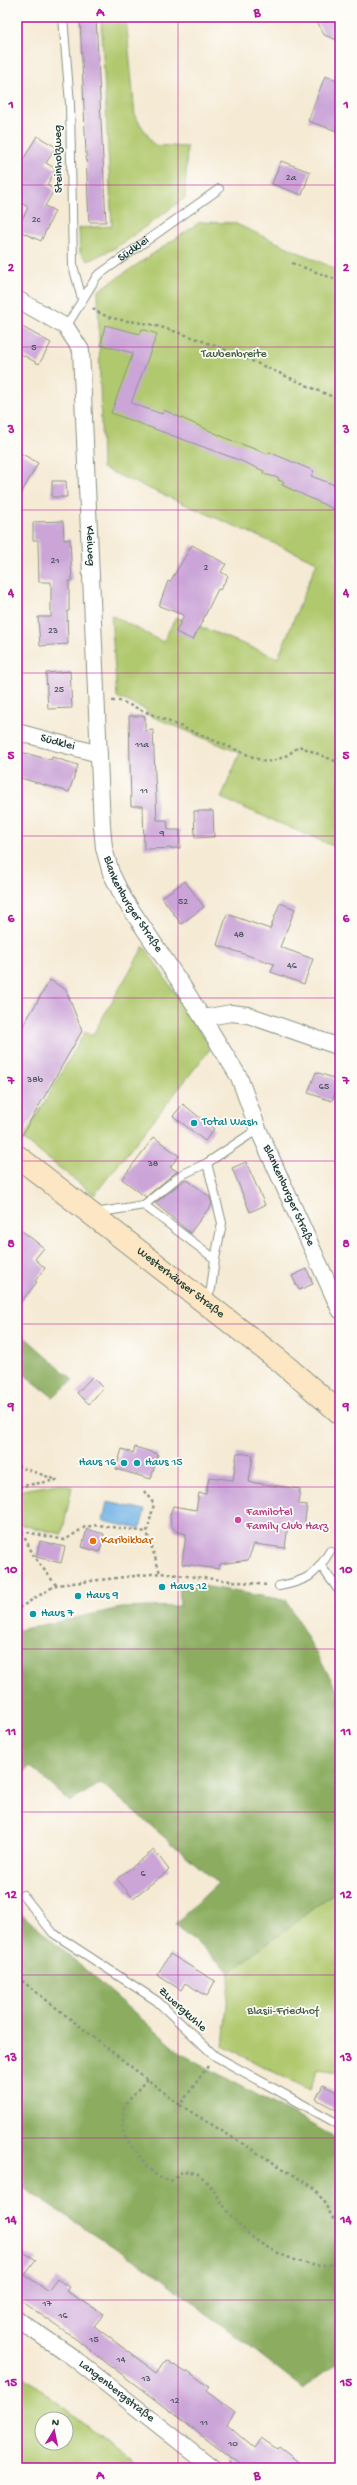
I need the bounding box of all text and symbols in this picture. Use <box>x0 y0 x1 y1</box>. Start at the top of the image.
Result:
text: A <box>95 6 105 21</box>
text: B <box>253 6 262 21</box>
text: 1 <box>7 98 14 113</box>
text: 1 <box>342 98 349 113</box>
street label: Steinholzweg <box>51 125 67 193</box>
house number: 2a <box>286 172 297 184</box>
house number: 2c <box>32 214 41 226</box>
street label: Südklei <box>116 234 153 266</box>
text: 2 <box>8 261 15 276</box>
text: 2 <box>343 261 350 276</box>
house number: 5 <box>31 342 37 354</box>
park label: Taubenbreite <box>200 348 268 362</box>
text: 3 <box>7 423 15 438</box>
text: 3 <box>342 423 350 438</box>
street label: Kleiweg <box>82 525 98 567</box>
house number: 21 <box>51 555 59 567</box>
house number: 2 <box>204 562 209 574</box>
text: 4 <box>7 586 15 601</box>
text: 4 <box>342 586 350 601</box>
house number: 23 <box>48 625 58 637</box>
house number: 25 <box>54 684 64 696</box>
street label: Südklei <box>39 732 77 754</box>
house number: 11a <box>134 739 149 751</box>
text: 5 <box>8 749 15 764</box>
text: 5 <box>343 749 350 764</box>
house number: 11 <box>139 785 148 797</box>
house number: 9 <box>158 828 165 840</box>
street label: Blankenburger Straße <box>99 854 166 956</box>
house number: 52 <box>178 896 188 908</box>
text: 6 <box>8 912 15 927</box>
text: 6 <box>343 912 350 927</box>
house number: 48 <box>234 929 245 941</box>
house number: 46 <box>287 960 298 972</box>
text: 7 <box>7 1074 16 1089</box>
house number: 38b <box>26 1074 44 1086</box>
text: 7 <box>342 1074 351 1089</box>
house number: 65 <box>319 1081 329 1093</box>
place label: Total Wash <box>201 1116 258 1130</box>
marker: Total Wash <box>189 1118 199 1128</box>
street label: Blankenburger Straße <box>259 1142 318 1249</box>
house number: 38 <box>147 1158 159 1170</box>
text: 8 <box>7 1237 15 1252</box>
text: 8 <box>342 1237 350 1252</box>
street label: Westerhäuser Straße <box>134 1245 228 1322</box>
text: 9 <box>7 1400 15 1415</box>
text: 9 <box>342 1400 350 1415</box>
place label: Haus 16 <box>79 1456 117 1470</box>
place label: Haus 15 <box>145 1456 183 1470</box>
marker: Haus 16 <box>119 1458 129 1468</box>
marker: Haus 15 <box>132 1458 142 1468</box>
place label: Familotel Family Club Harz <box>245 1506 329 1534</box>
marker: Familotel Family Club Harz <box>233 1515 243 1525</box>
place label: Karibikbar <box>101 1534 154 1548</box>
marker: Karibikbar <box>88 1536 98 1546</box>
text: 10 <box>4 1563 18 1578</box>
text: 10 <box>339 1563 353 1578</box>
place label: Haus 12 <box>170 1580 207 1594</box>
marker: Haus 12 <box>157 1582 167 1592</box>
place label: Haus 9 <box>86 1589 118 1603</box>
marker: Haus 9 <box>73 1591 83 1601</box>
place label: Haus 7 <box>41 1607 74 1621</box>
marker: Haus 7 <box>28 1609 38 1619</box>
text: 11 <box>5 1725 16 1740</box>
text: 11 <box>340 1725 351 1740</box>
house number: 6 <box>140 1868 146 1880</box>
text: 12 <box>4 1888 17 1903</box>
text: 12 <box>339 1888 352 1903</box>
street label: Zwergkuhle <box>155 1985 210 2036</box>
park label: Blasii-Friedhof <box>246 2005 320 2019</box>
text: 13 <box>4 2051 17 2066</box>
text: 13 <box>339 2051 352 2066</box>
text: 14 <box>4 2213 18 2228</box>
text: 14 <box>339 2213 353 2228</box>
house number: 17 <box>41 2298 52 2310</box>
house number: 16 <box>57 2310 68 2322</box>
house number: 15 <box>88 2334 99 2346</box>
house number: 14 <box>116 2354 126 2366</box>
street label: Langenbergstraße <box>75 2357 158 2426</box>
house number: 13 <box>140 2373 151 2385</box>
text: 15 <box>4 2376 17 2391</box>
text: 15 <box>339 2376 352 2391</box>
house number: 12 <box>170 2395 180 2407</box>
north arrow <box>34 2411 74 2451</box>
text: N <box>51 2417 60 2430</box>
house number: 11 <box>199 2417 208 2429</box>
house number: 10 <box>227 2438 238 2450</box>
text: A <box>95 2469 105 2484</box>
text: B <box>253 2469 262 2484</box>

